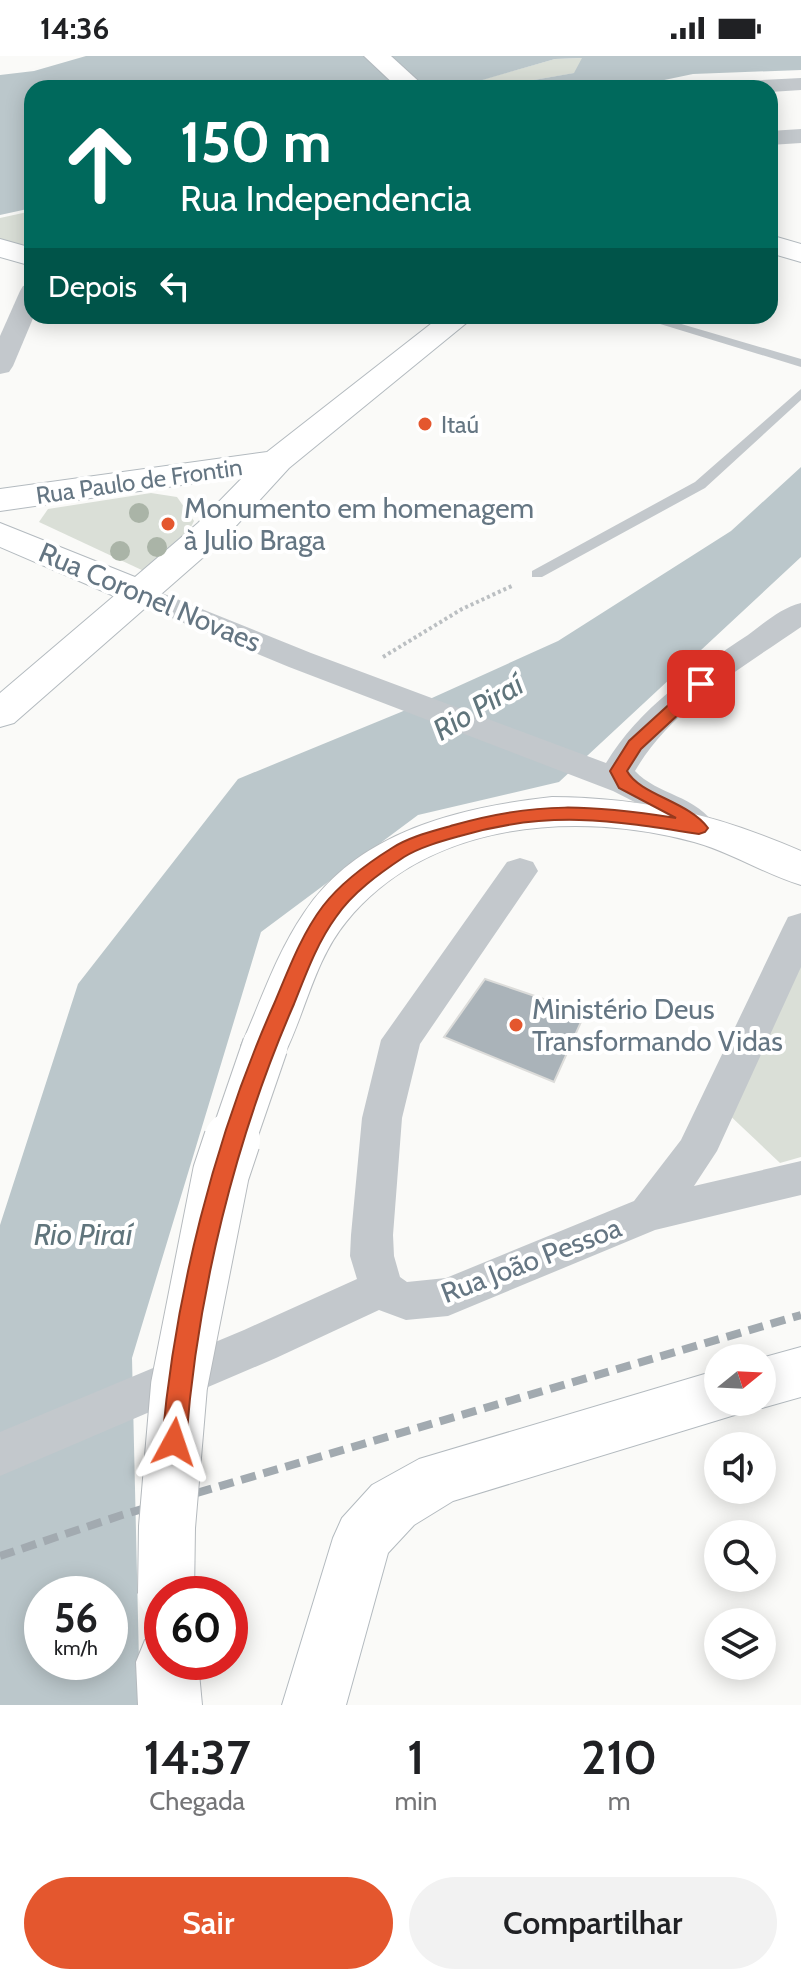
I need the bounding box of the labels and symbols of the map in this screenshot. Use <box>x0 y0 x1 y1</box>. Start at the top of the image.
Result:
place label: Itaú <box>441 410 479 439</box>
marker: Itaú <box>416 415 434 433</box>
street label: Rua Paulo de Frontin <box>34 452 244 510</box>
place label: Monumento em homenagem à Julio Braga <box>184 491 534 557</box>
marker: Monumento em homenagem à Julio Braga <box>159 515 177 533</box>
street label: Rua Coronel Novaes <box>34 535 266 659</box>
pin <box>667 650 735 718</box>
water label: Rio Piraí <box>426 664 532 748</box>
place label: Ministério Deus Transformando Vidas <box>532 992 783 1058</box>
marker: Ministério Deus Transformando Vidas <box>507 1016 525 1034</box>
street label: Rua João Pessoa <box>436 1210 626 1310</box>
water label: Rio Piraí <box>34 1216 135 1253</box>
north arrow <box>704 1344 776 1416</box>
position arrow <box>132 1400 216 1484</box>
speed limit sign: 60 <box>144 1576 248 1680</box>

